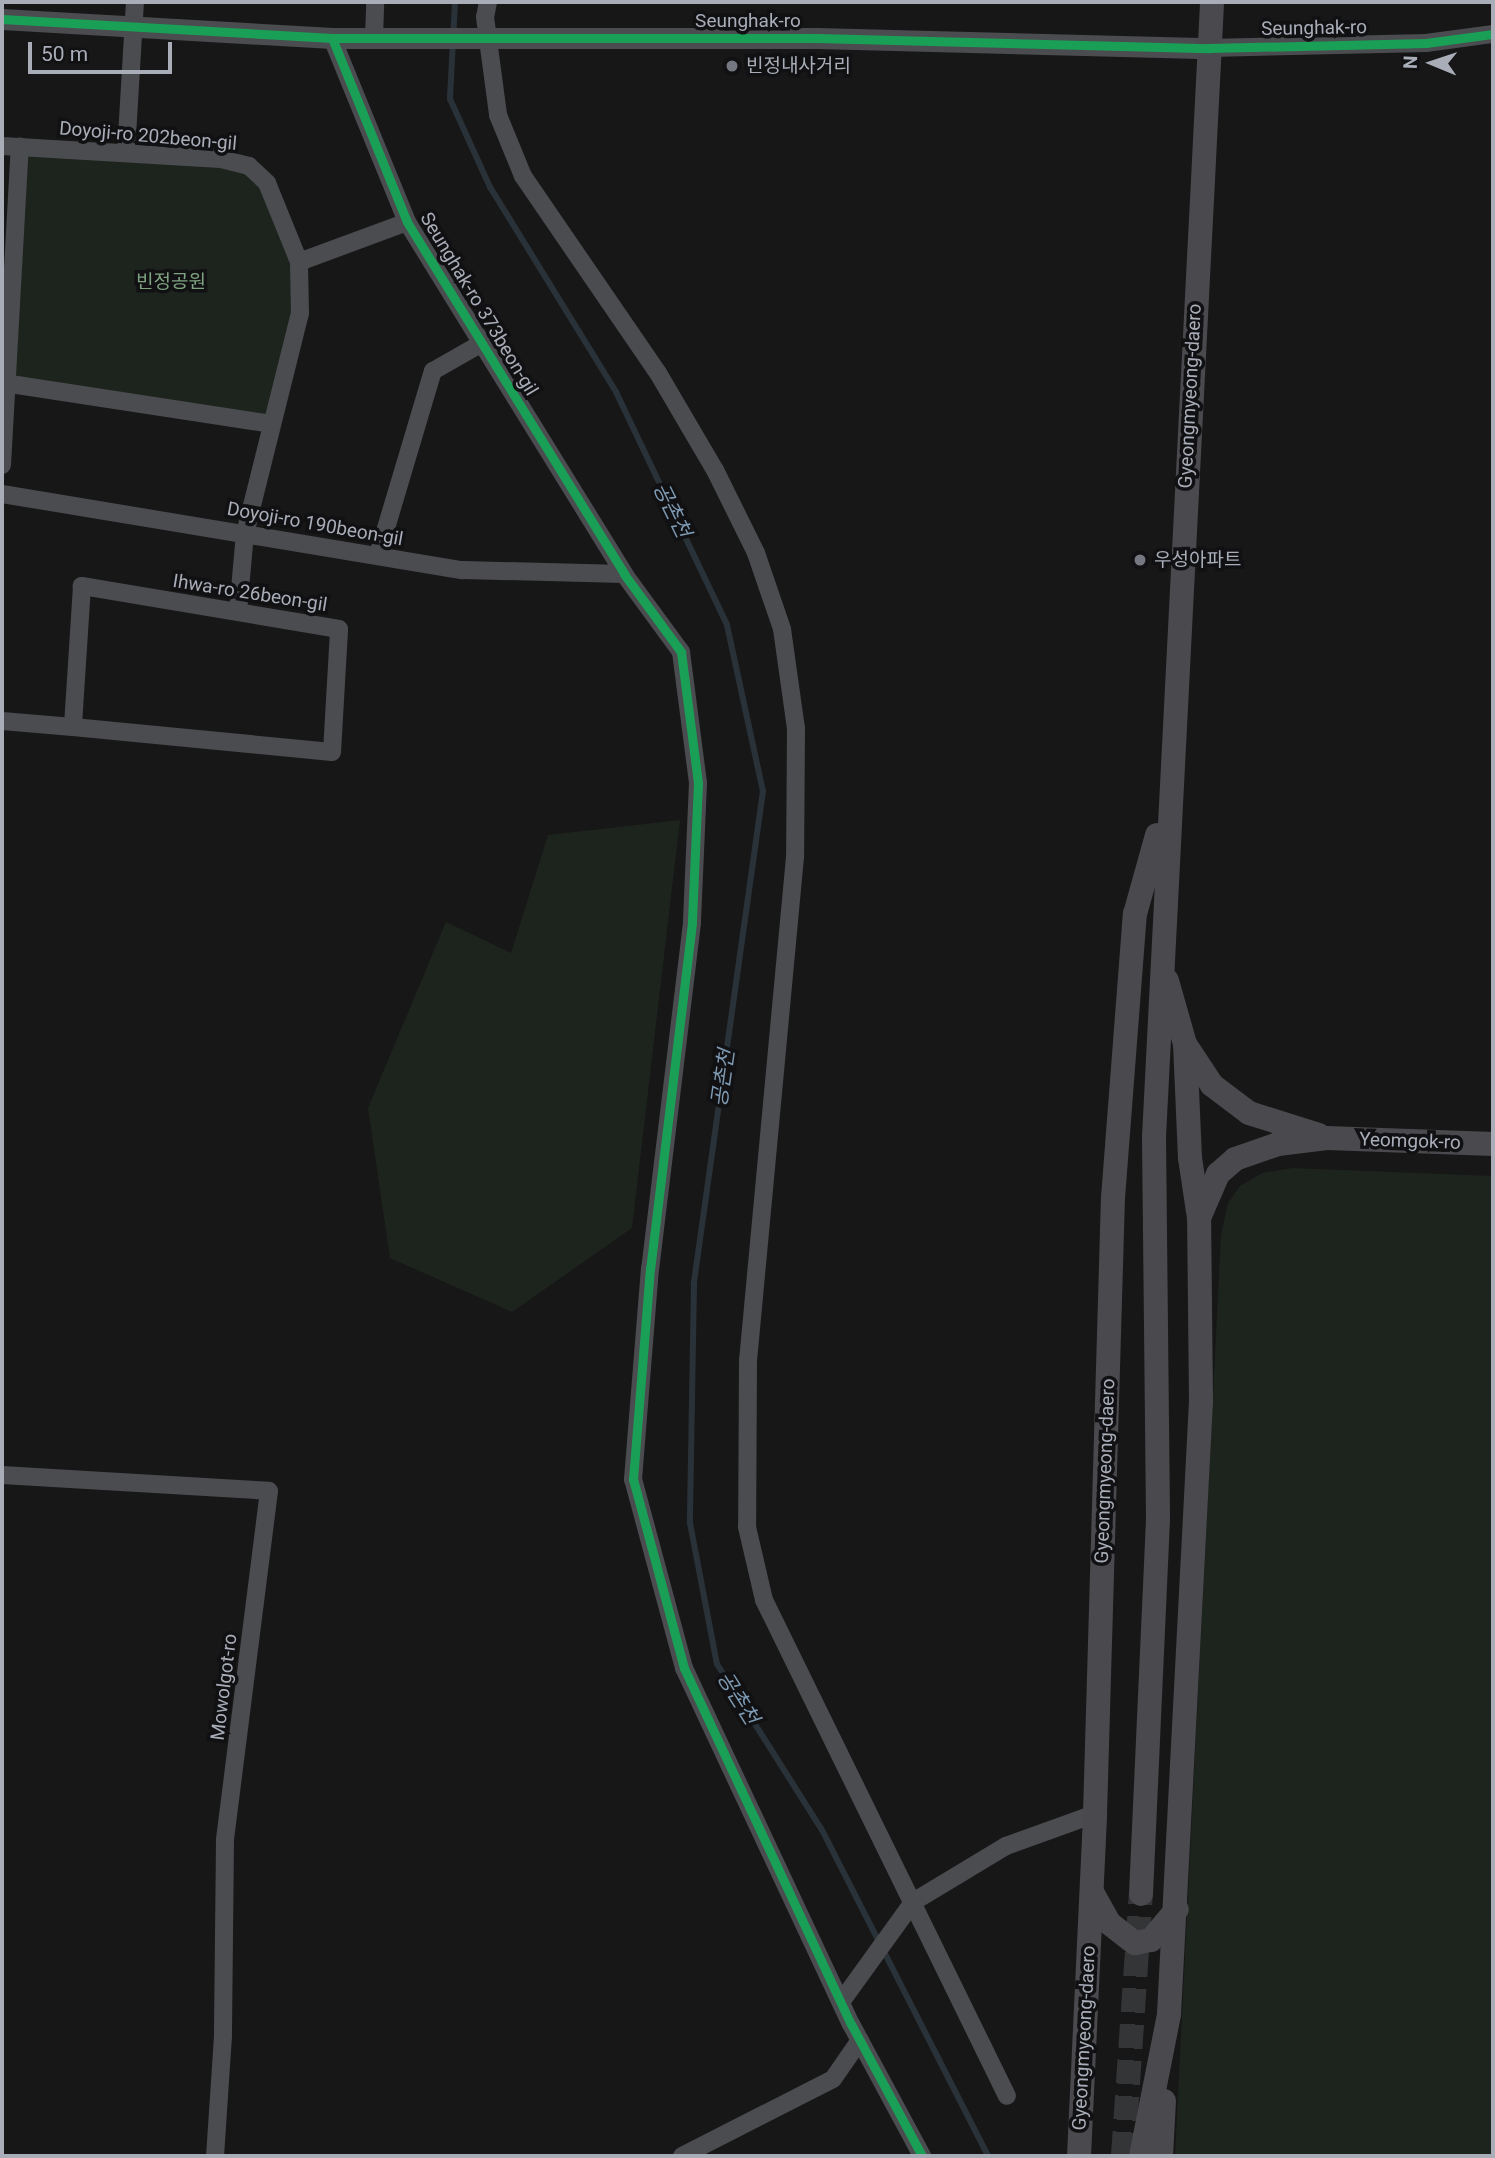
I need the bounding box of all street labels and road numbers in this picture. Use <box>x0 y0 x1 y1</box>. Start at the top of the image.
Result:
street label: Seunghak-ro <box>695 10 801 32</box>
street label: Seunghak-ro <box>1261 16 1367 40</box>
street label: Doyoji-ro 202beon-gil <box>58 117 238 155</box>
street label: Seunghak-ro 373beon-gil <box>415 208 543 400</box>
street label: Gyeongmyeong-daero <box>1174 303 1206 489</box>
street label: Doyoji-ro 190beon-gil <box>225 497 405 551</box>
street label: Ihwa-ro 26beon-gil <box>171 570 329 616</box>
street label: Yeomgok-ro <box>1359 1128 1461 1154</box>
street label: Gyeongmyeong-daero <box>1090 1378 1120 1564</box>
street label: Mowolgot-ro <box>206 1632 242 1742</box>
street label: Gyeongmyeong-daero <box>1068 1945 1100 2131</box>

